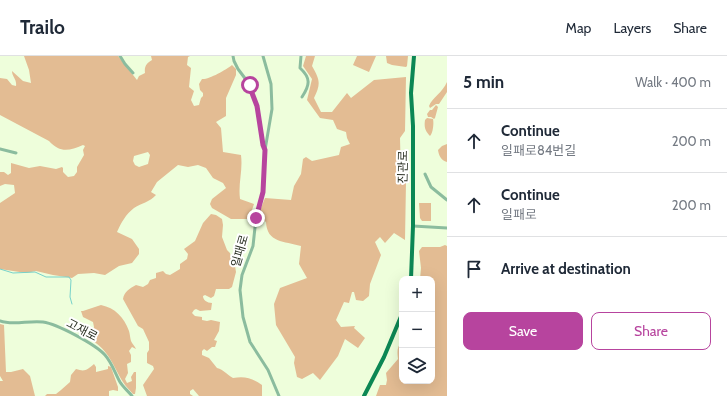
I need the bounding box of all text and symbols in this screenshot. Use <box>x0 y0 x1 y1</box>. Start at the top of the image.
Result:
text: Trailo <box>20 16 65 39</box>
text: Map <box>566 19 591 37</box>
text: Layers <box>613 19 651 37</box>
text: Share <box>673 19 707 37</box>
text: 5 min <box>463 72 504 92</box>
text: Walk · 400 m <box>635 74 711 90</box>
route start <box>241 76 259 94</box>
text: Continue <box>501 122 560 140</box>
icon: ahead <box>463 130 485 152</box>
text: 200 m <box>672 133 711 149</box>
text: 일패로84번길 <box>501 142 576 158</box>
street label: 진관로 <box>395 150 410 184</box>
text: Continue <box>501 186 560 204</box>
icon: ahead <box>463 194 485 216</box>
text: 200 m <box>672 197 711 213</box>
text: 일패로 <box>501 206 537 222</box>
route end <box>247 209 265 227</box>
street label: 일패로 <box>228 233 251 269</box>
icon: arrive <box>463 258 485 280</box>
text: Arrive at destination <box>501 260 631 278</box>
map controls <box>399 276 435 384</box>
button: + <box>399 276 435 312</box>
button: − <box>399 312 435 348</box>
button: Save <box>463 312 583 350</box>
button: Share <box>591 312 711 350</box>
street label: 고재로 <box>64 315 100 344</box>
button: layers <box>399 348 435 384</box>

